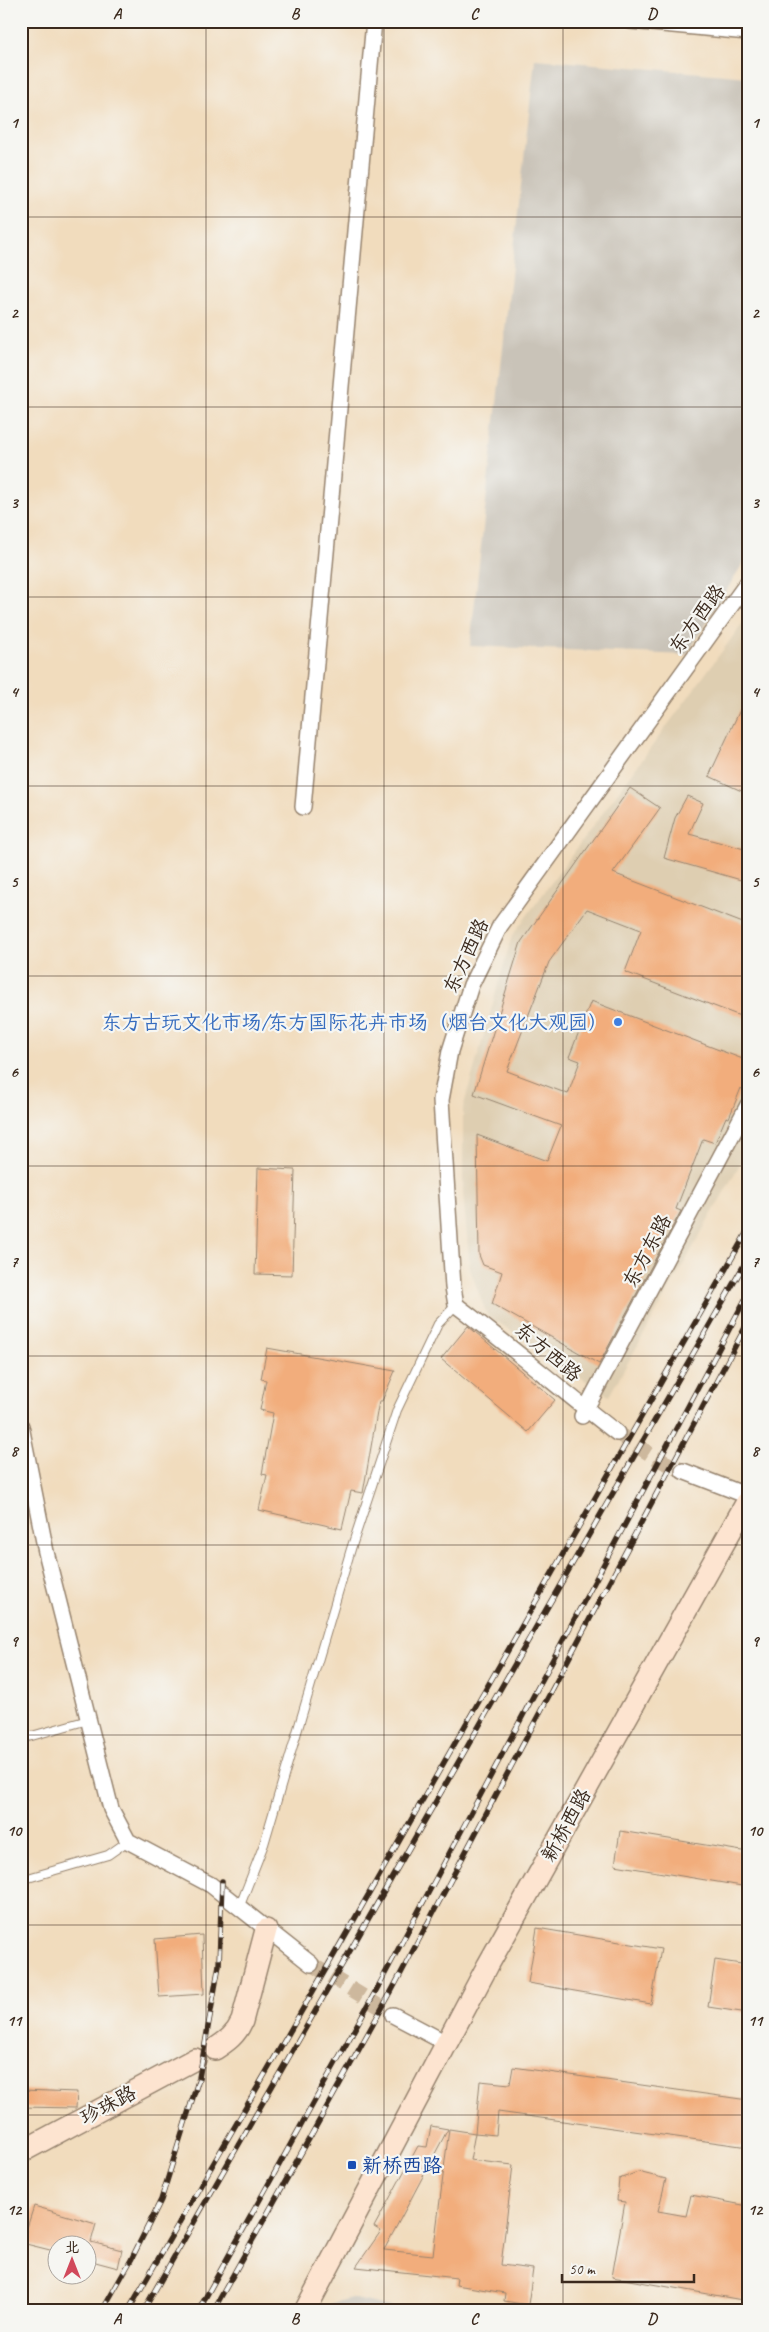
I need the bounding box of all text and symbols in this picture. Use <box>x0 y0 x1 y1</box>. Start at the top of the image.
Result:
text: A <box>113 4 123 24</box>
text: B <box>291 4 301 24</box>
text: C <box>470 4 480 24</box>
text: D <box>647 4 658 24</box>
text: 1 <box>10 113 19 133</box>
text: 1 <box>751 113 760 133</box>
text: 2 <box>10 303 19 323</box>
text: 2 <box>751 303 760 323</box>
text: 3 <box>10 493 19 513</box>
text: 3 <box>751 493 760 513</box>
street label: 东方西路 <box>663 578 731 659</box>
text: 4 <box>10 682 19 702</box>
text: 4 <box>751 682 760 702</box>
text: 5 <box>11 872 20 892</box>
text: 5 <box>752 872 761 892</box>
street label: 东方西路 <box>438 914 495 998</box>
place label: 东方古玩文化市场/东方国际花卉市场（烟台文化大观园） <box>101 1010 608 1035</box>
marker: 东方古玩文化市场/东方国际花卉市场（烟台文化大观园） <box>612 1016 624 1028</box>
text: 6 <box>10 1062 19 1082</box>
text: 6 <box>751 1062 760 1082</box>
street label: 东方东路 <box>617 1209 677 1292</box>
text: 7 <box>10 1252 19 1272</box>
text: 7 <box>751 1252 760 1272</box>
street label: 东方西路 <box>509 1317 587 1388</box>
text: 8 <box>10 1441 19 1461</box>
text: 8 <box>751 1441 760 1461</box>
text: 9 <box>10 1631 19 1651</box>
text: 9 <box>751 1631 760 1651</box>
street label: 新桥西路 <box>536 1783 597 1866</box>
text: 10 <box>7 1821 23 1841</box>
text: 10 <box>748 1821 764 1841</box>
text: 11 <box>7 2011 23 2031</box>
text: 11 <box>748 2011 764 2031</box>
street label: 珍珠路 <box>76 2079 141 2130</box>
place label: 新桥西路 <box>362 2153 443 2178</box>
marker: 新桥西路 <box>346 2159 358 2171</box>
text: 12 <box>7 2200 23 2220</box>
text: 12 <box>748 2200 764 2220</box>
north arrow <box>48 2234 98 2284</box>
text: 北 <box>65 2239 79 2256</box>
scale bar <box>562 2252 694 2284</box>
text: 50 m <box>569 2260 596 2279</box>
text: A <box>113 2309 123 2329</box>
text: B <box>291 2309 301 2329</box>
text: C <box>470 2309 480 2329</box>
text: D <box>647 2309 658 2329</box>

